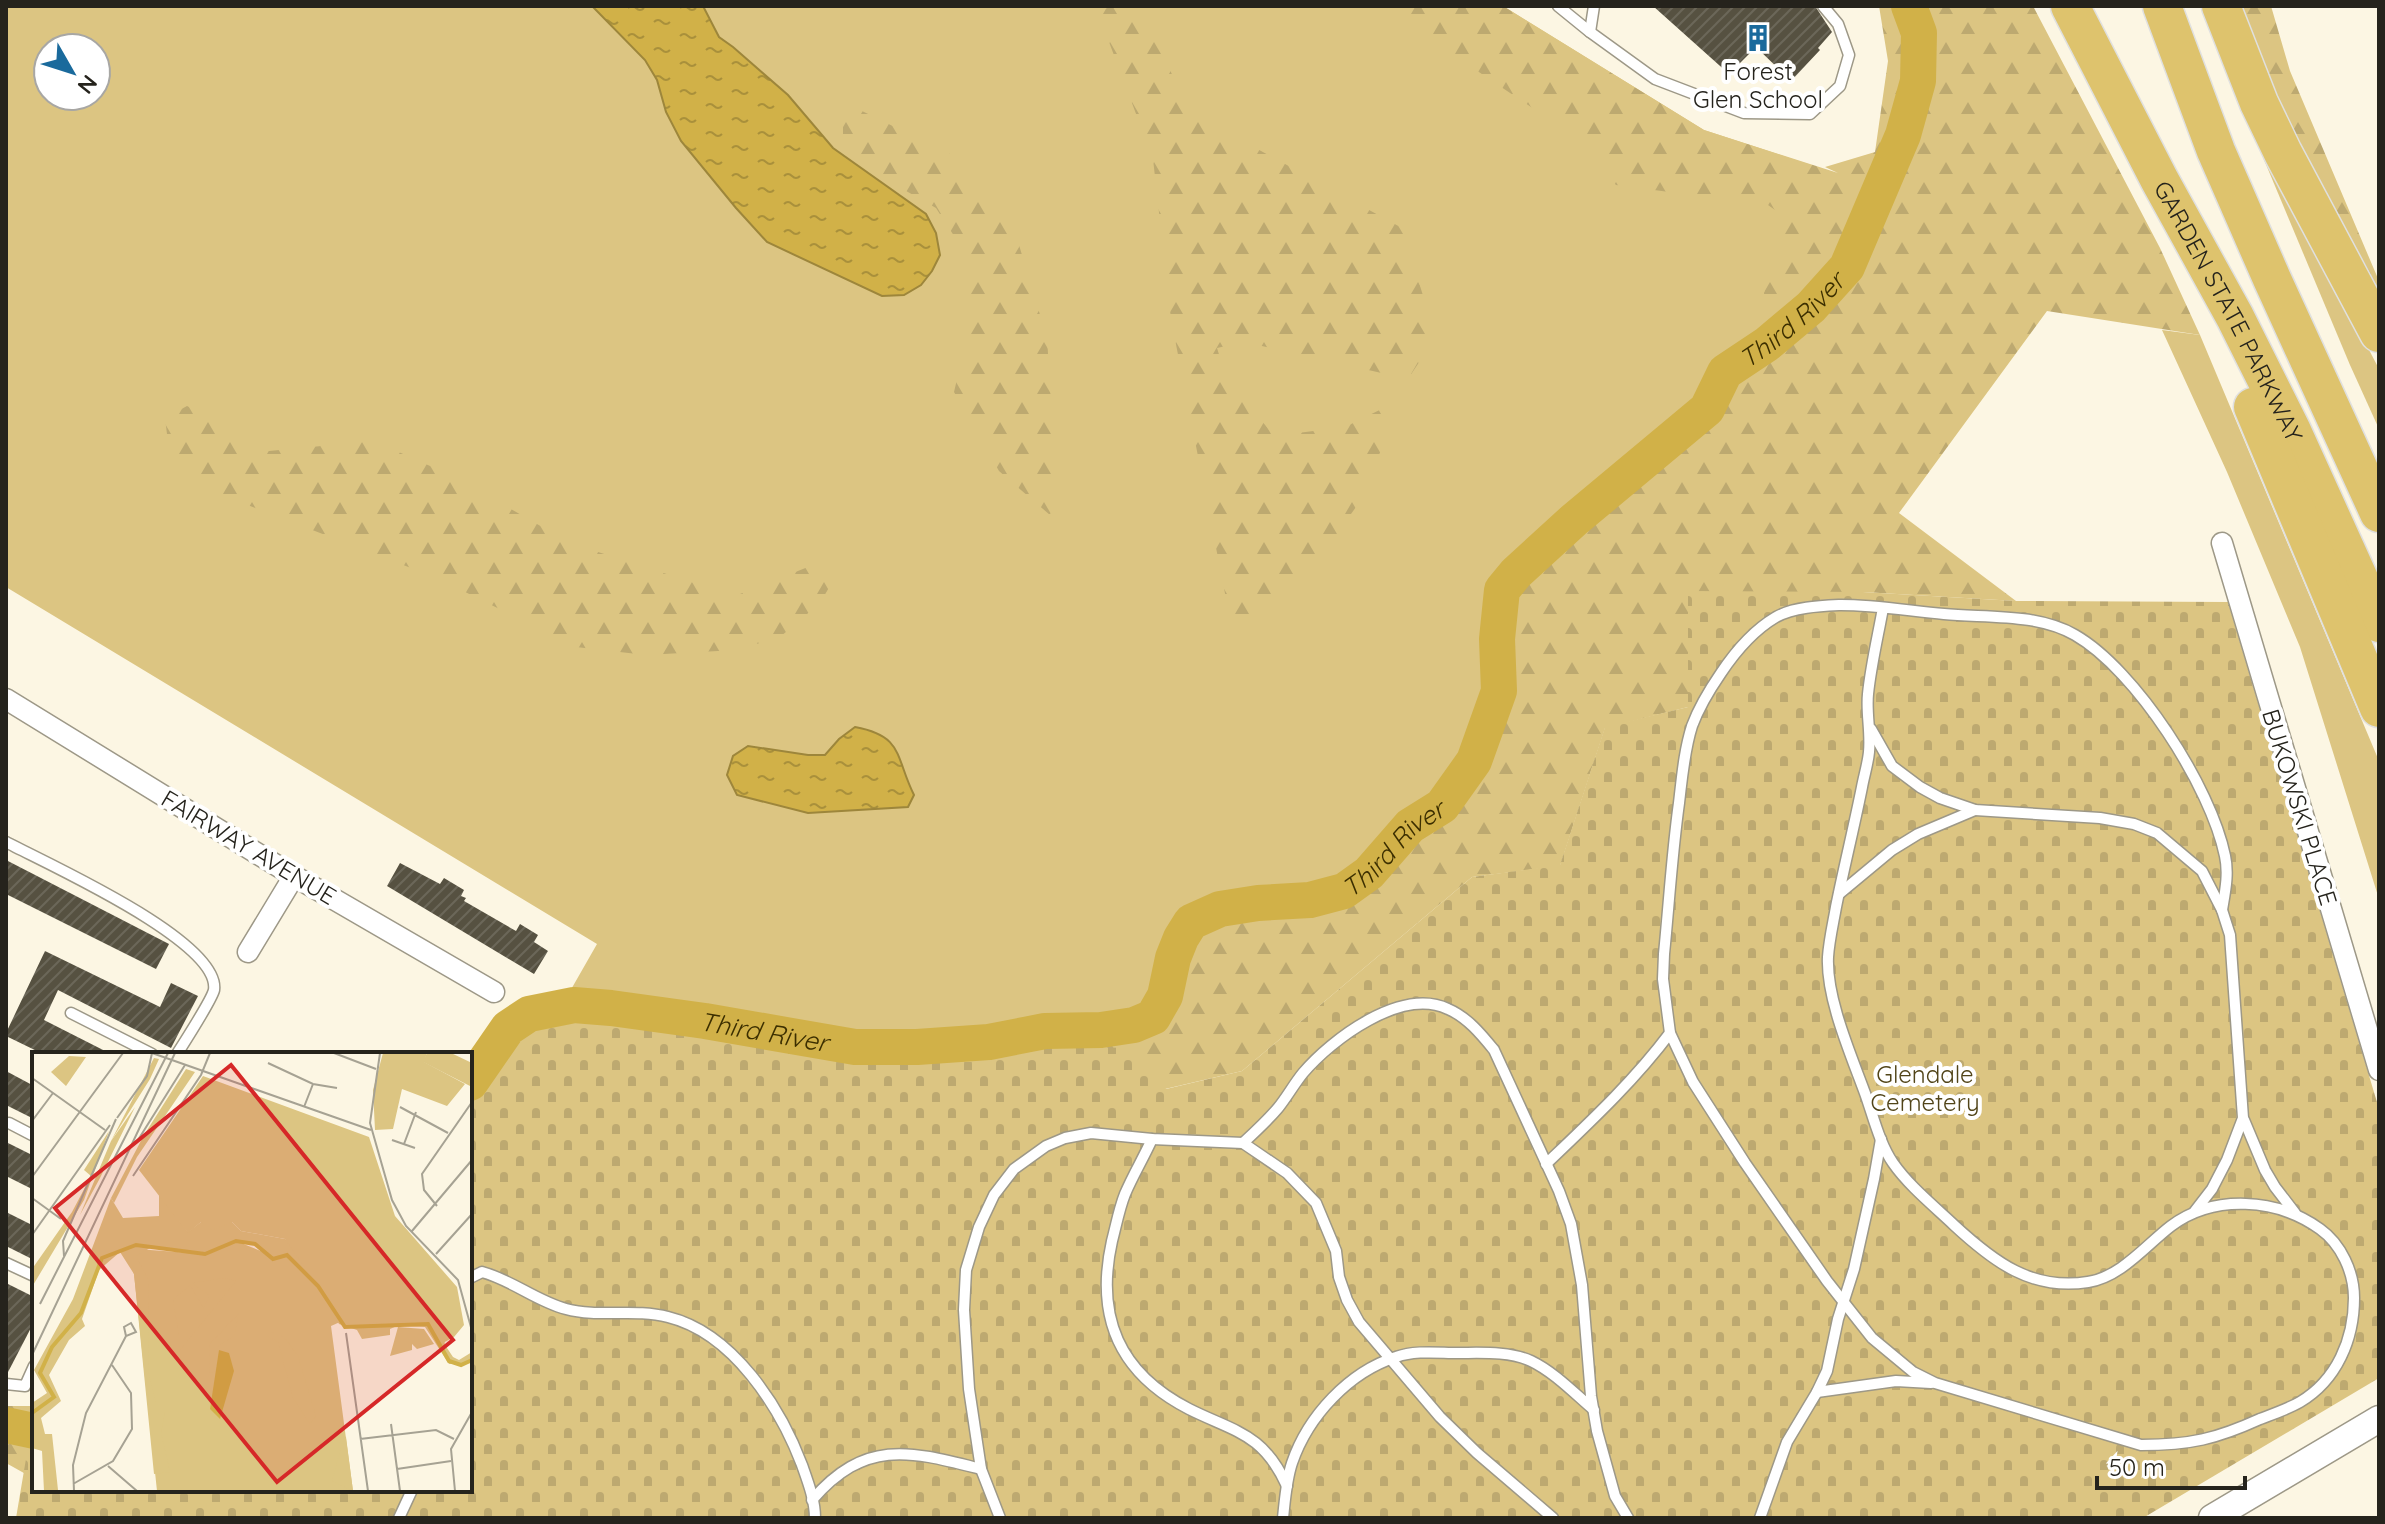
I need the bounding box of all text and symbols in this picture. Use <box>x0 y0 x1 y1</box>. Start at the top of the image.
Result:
building icon: Forest Glen School <box>1743 23 1773 53</box>
north arrow <box>32 32 112 112</box>
place label: Forest Glen School <box>1693 56 1823 114</box>
text: N <box>72 69 104 100</box>
street label: GARDEN STATE PARKWAY <box>2148 175 2310 446</box>
water label: Third River <box>1732 263 1853 375</box>
street label: BUKOWSKI PLACE <box>2256 705 2344 909</box>
street label: FAIRWAY AVENUE <box>156 783 342 911</box>
water label: Third River <box>1335 791 1453 904</box>
water label: Third River <box>697 1004 834 1059</box>
inset map <box>32 1052 472 1492</box>
park label: Glendale Cemetery <box>1870 1059 1980 1117</box>
scale bar <box>2097 1440 2245 1490</box>
text: 50 m <box>2109 1452 2165 1482</box>

